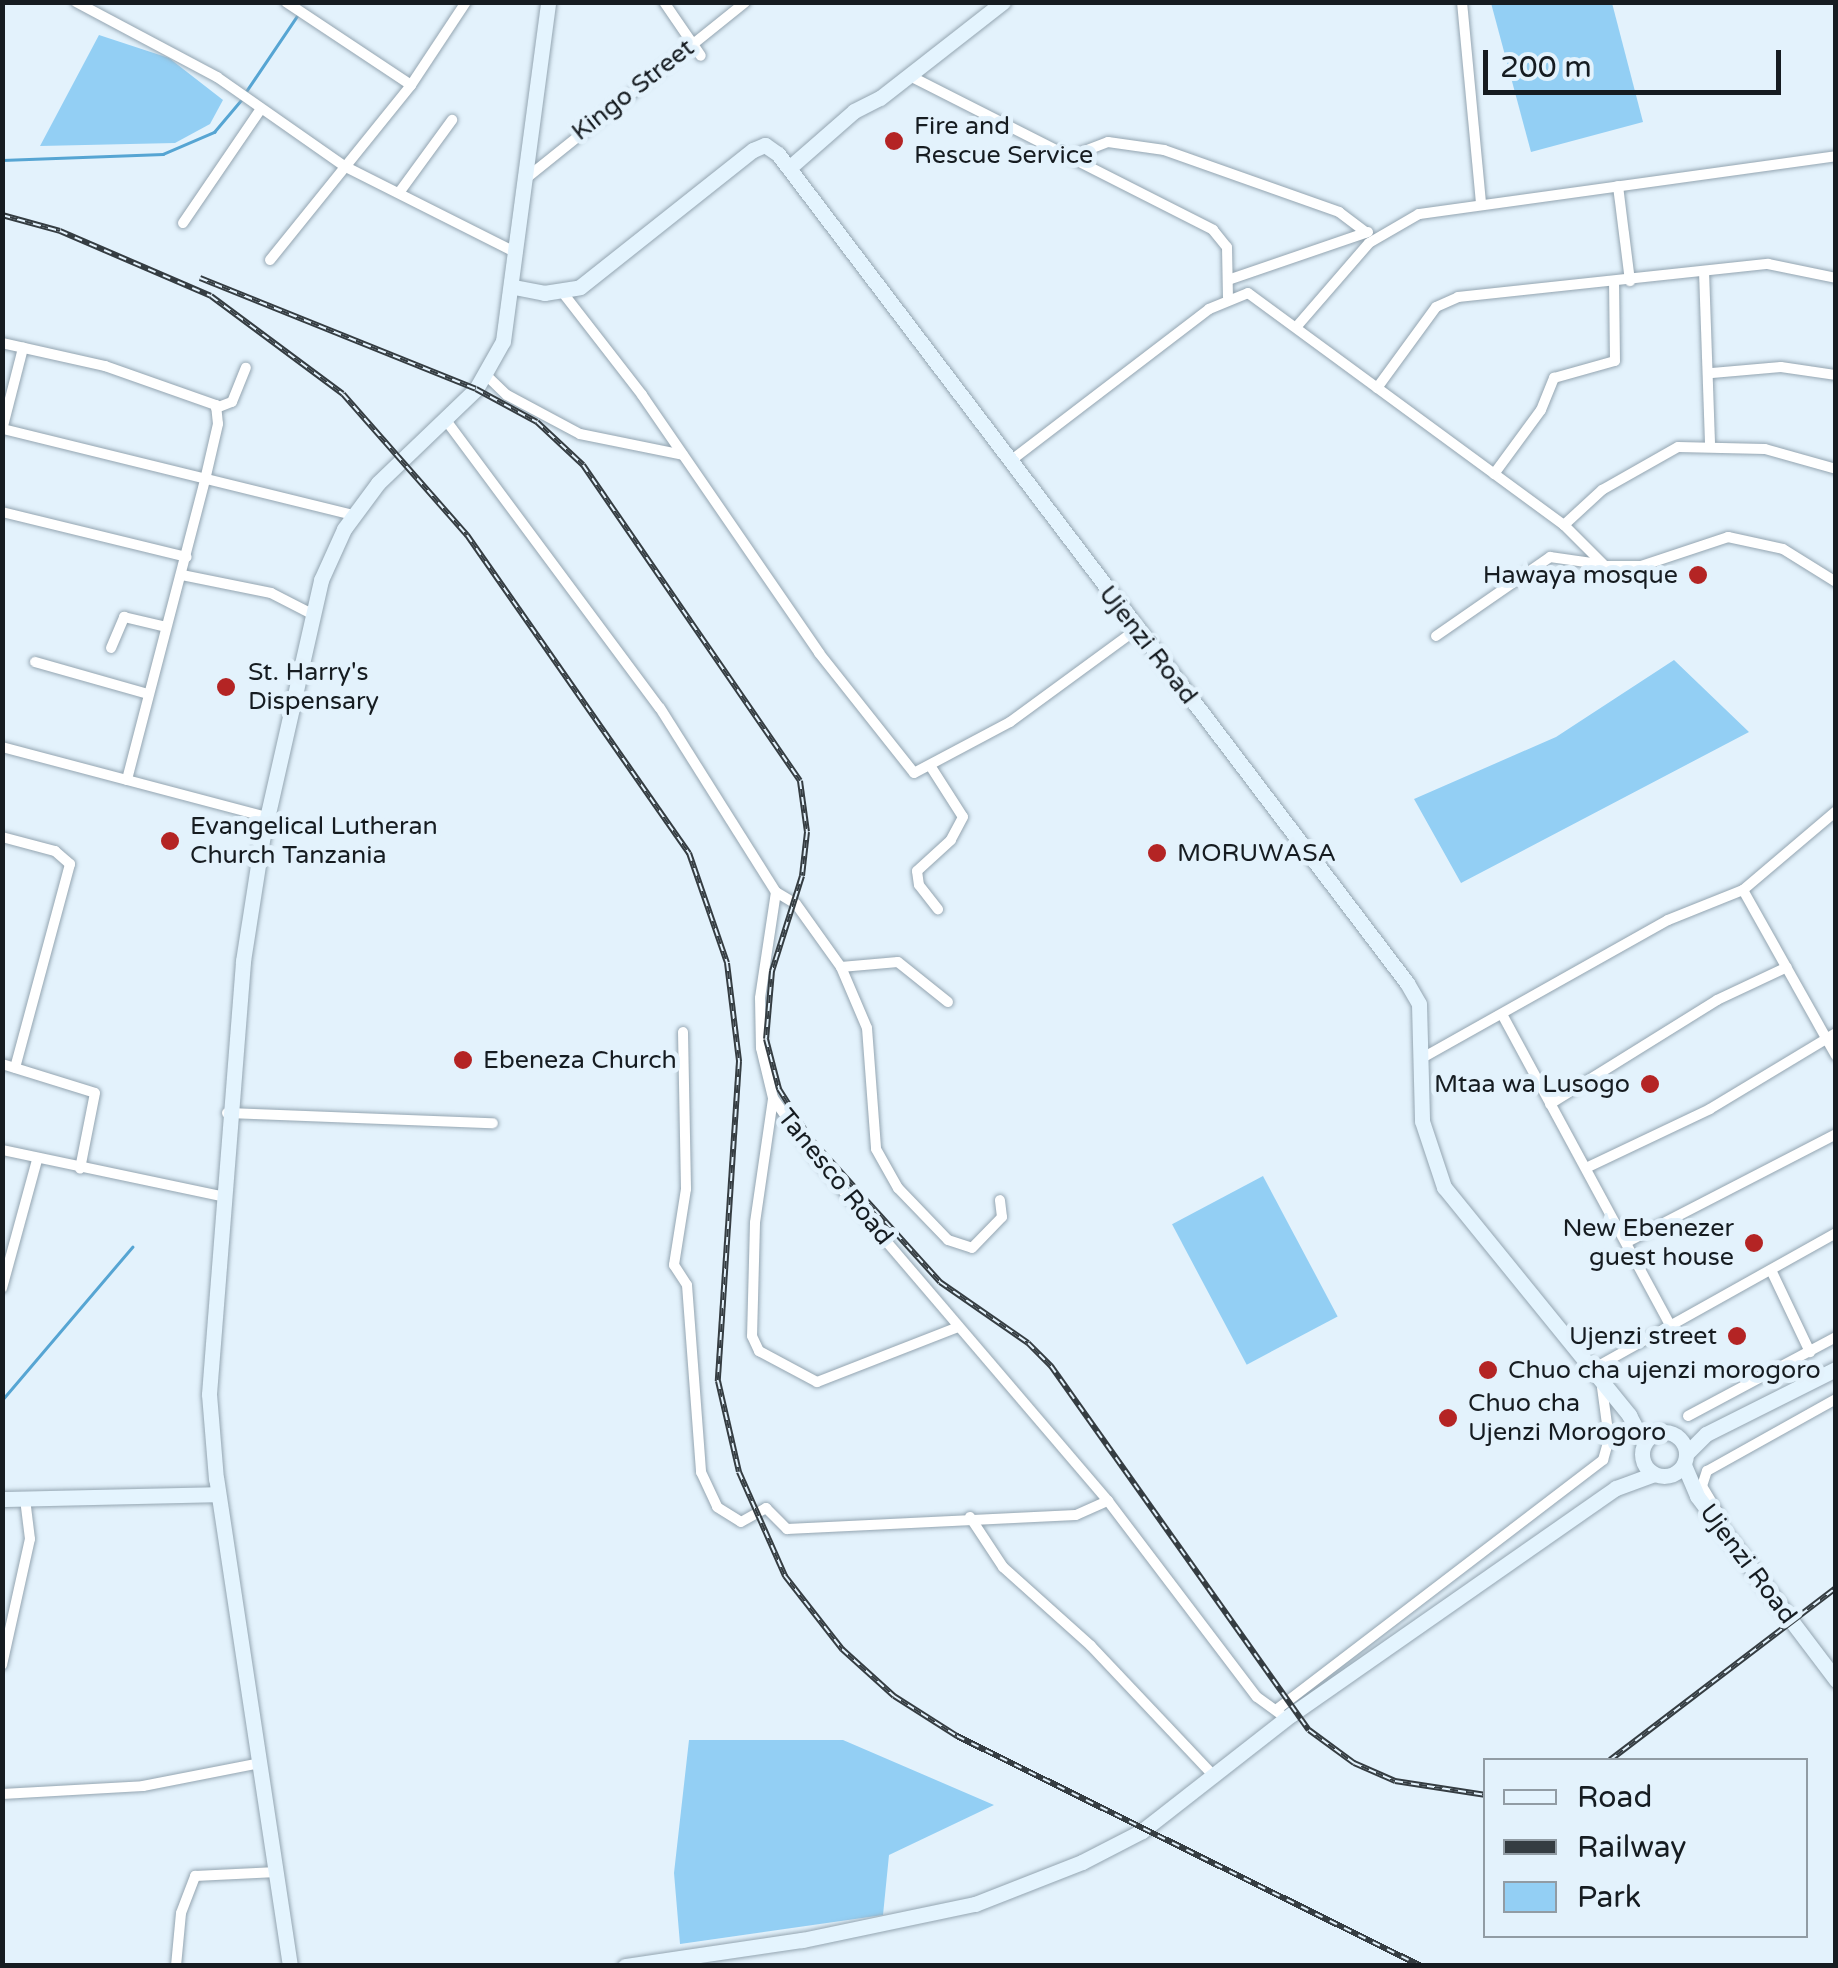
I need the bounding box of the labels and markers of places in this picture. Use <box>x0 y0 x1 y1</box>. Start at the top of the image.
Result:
place label: Fire and Rescue Service <box>914 112 1093 171</box>
marker: Fire and Rescue Service <box>883 130 905 152</box>
place label: Hawaya mosque <box>1483 560 1678 590</box>
marker: Hawaya mosque <box>1687 564 1709 586</box>
place label: St. Harry's Dispensary <box>248 658 379 717</box>
marker: St. Harry's Dispensary <box>213 674 239 700</box>
place label: Evangelical Lutheran Church Tanzania <box>190 812 438 871</box>
marker: Evangelical Lutheran Church Tanzania <box>159 830 181 852</box>
place label: MORUWASA <box>1177 838 1336 868</box>
marker: MORUWASA <box>1146 842 1168 864</box>
place label: Ebeneza Church <box>483 1045 677 1075</box>
marker: Ebeneza Church <box>452 1049 474 1071</box>
place label: Mtaa wa Lusogo <box>1434 1069 1630 1099</box>
marker: Mtaa wa Lusogo <box>1639 1073 1661 1095</box>
place label: New Ebenezer guest house <box>1563 1214 1734 1273</box>
marker: New Ebenezer guest house <box>1743 1232 1765 1254</box>
place label: Ujenzi street <box>1569 1321 1717 1351</box>
marker: Ujenzi street <box>1726 1325 1748 1347</box>
place label: Chuo cha ujenzi morogoro <box>1508 1355 1821 1385</box>
marker: Chuo cha ujenzi morogoro <box>1477 1359 1499 1381</box>
place label: Chuo cha Ujenzi Morogoro <box>1468 1389 1666 1448</box>
marker: Chuo cha Ujenzi Morogoro <box>1437 1407 1459 1429</box>

